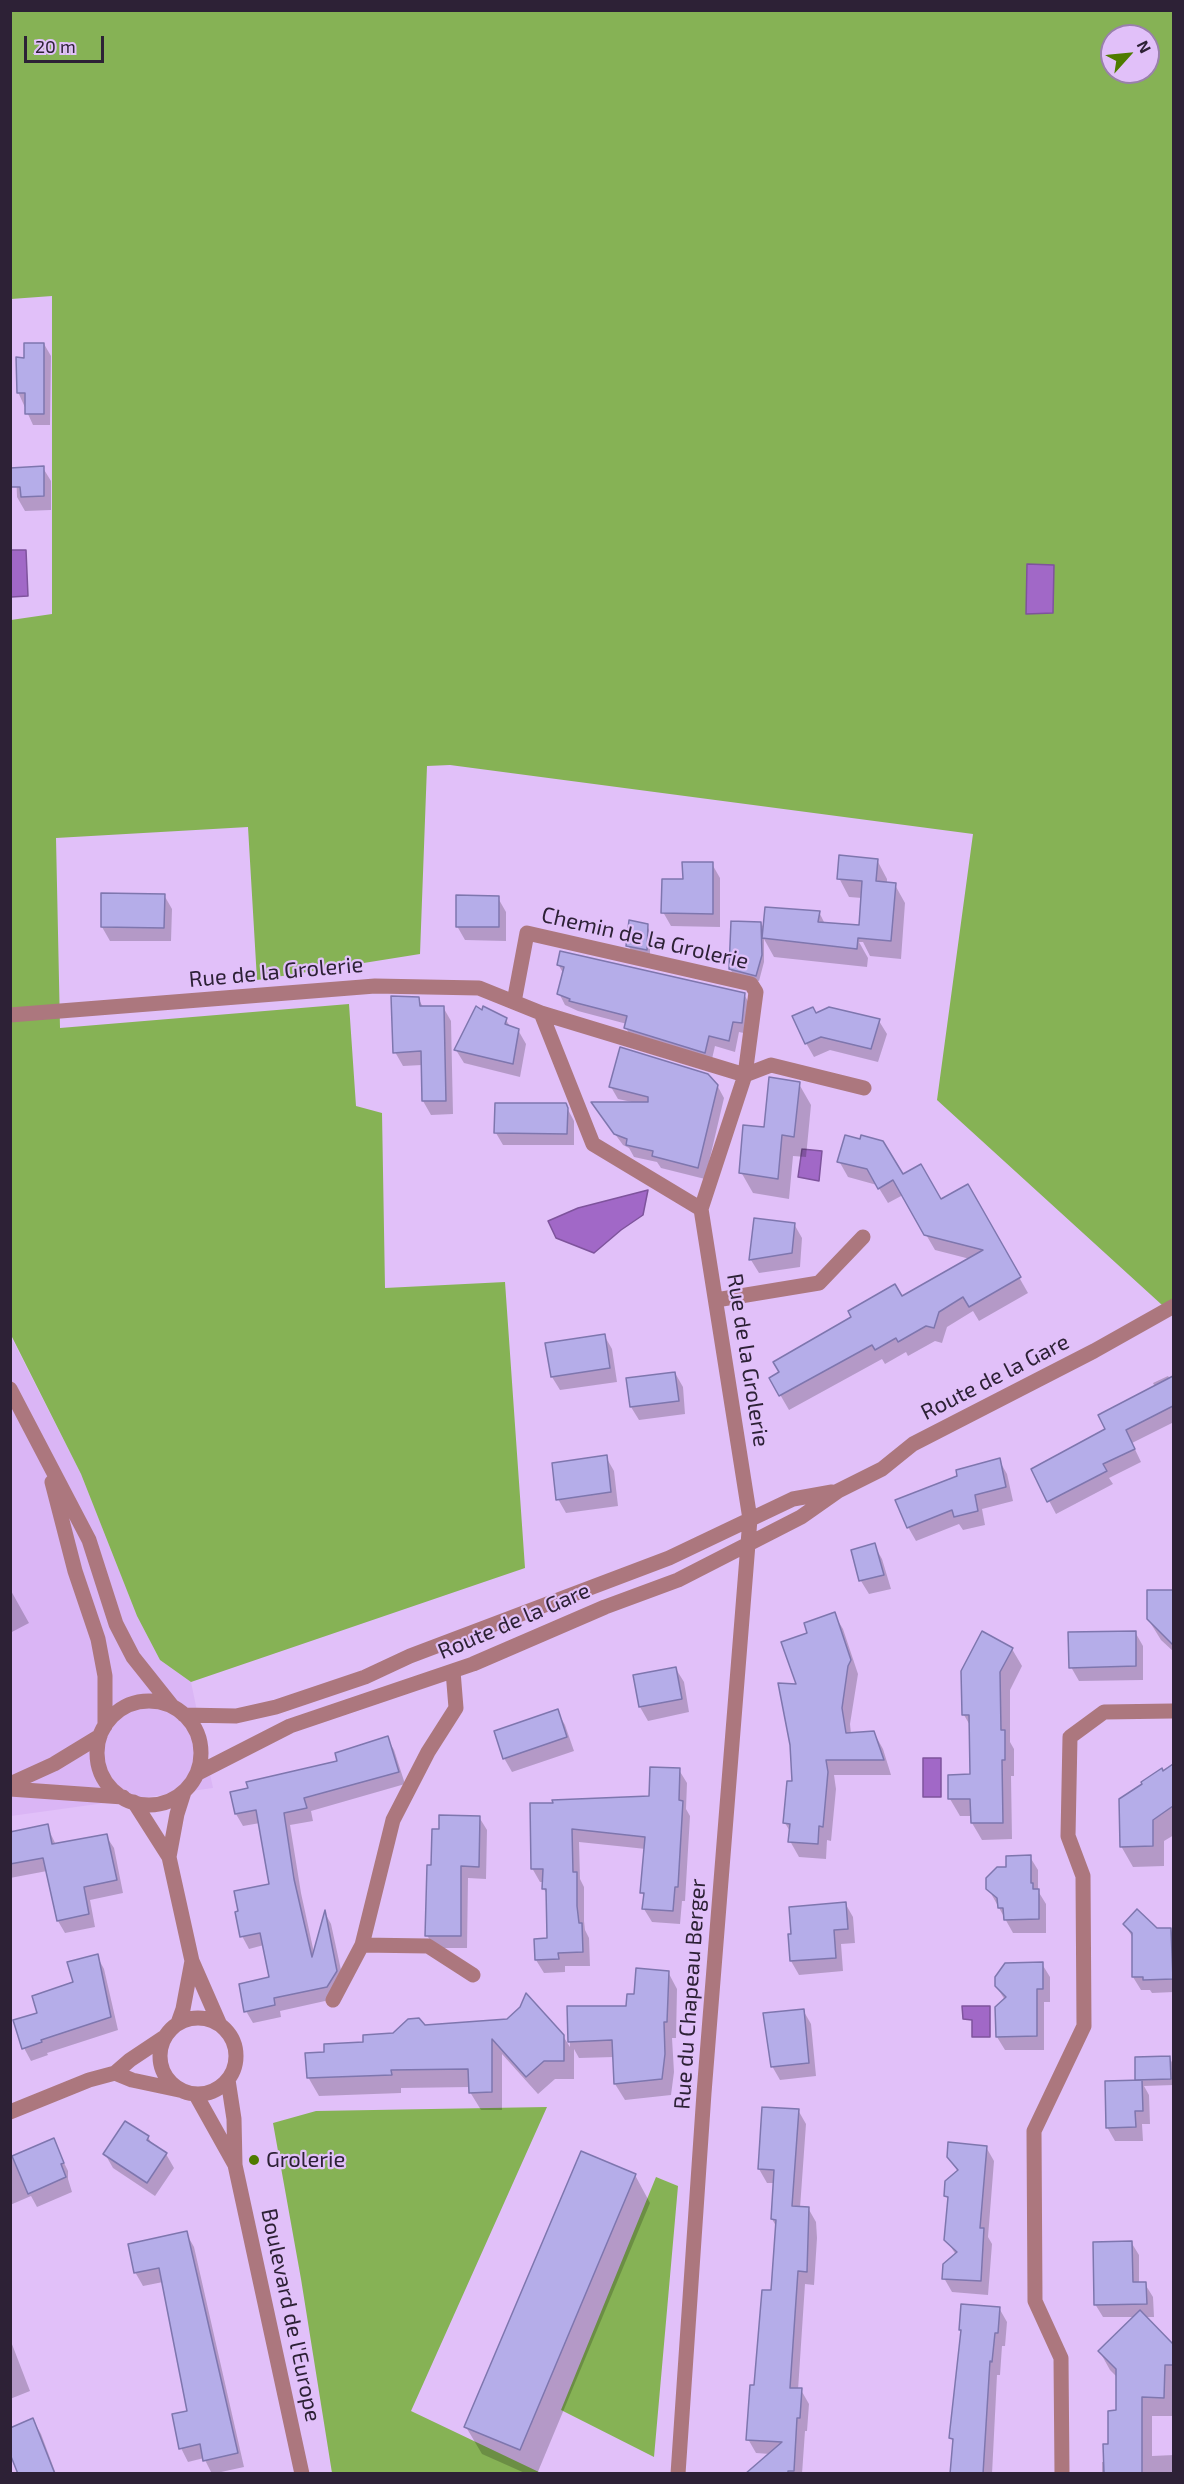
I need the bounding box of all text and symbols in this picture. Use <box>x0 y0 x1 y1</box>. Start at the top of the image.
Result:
scale bar <box>27 24 106 62</box>
north arrow <box>1100 24 1160 84</box>
text: 20 m <box>35 35 76 57</box>
text: N <box>1134 37 1156 56</box>
street label: Chemin de la Grolerie <box>539 901 751 975</box>
street label: Rue de la Grolerie <box>188 951 364 993</box>
street label: Rue de la Grolerie <box>721 1272 775 1448</box>
street label: Route de la Gare <box>917 1328 1073 1426</box>
street label: Route de la Gare <box>434 1577 594 1665</box>
street label: Rue du Chapeau Berger <box>669 1878 711 2110</box>
place label: Grolerie <box>266 2147 345 2173</box>
marker: Grolerie <box>247 2153 261 2167</box>
street label: Boulevard de l'Europe <box>256 2206 326 2424</box>

